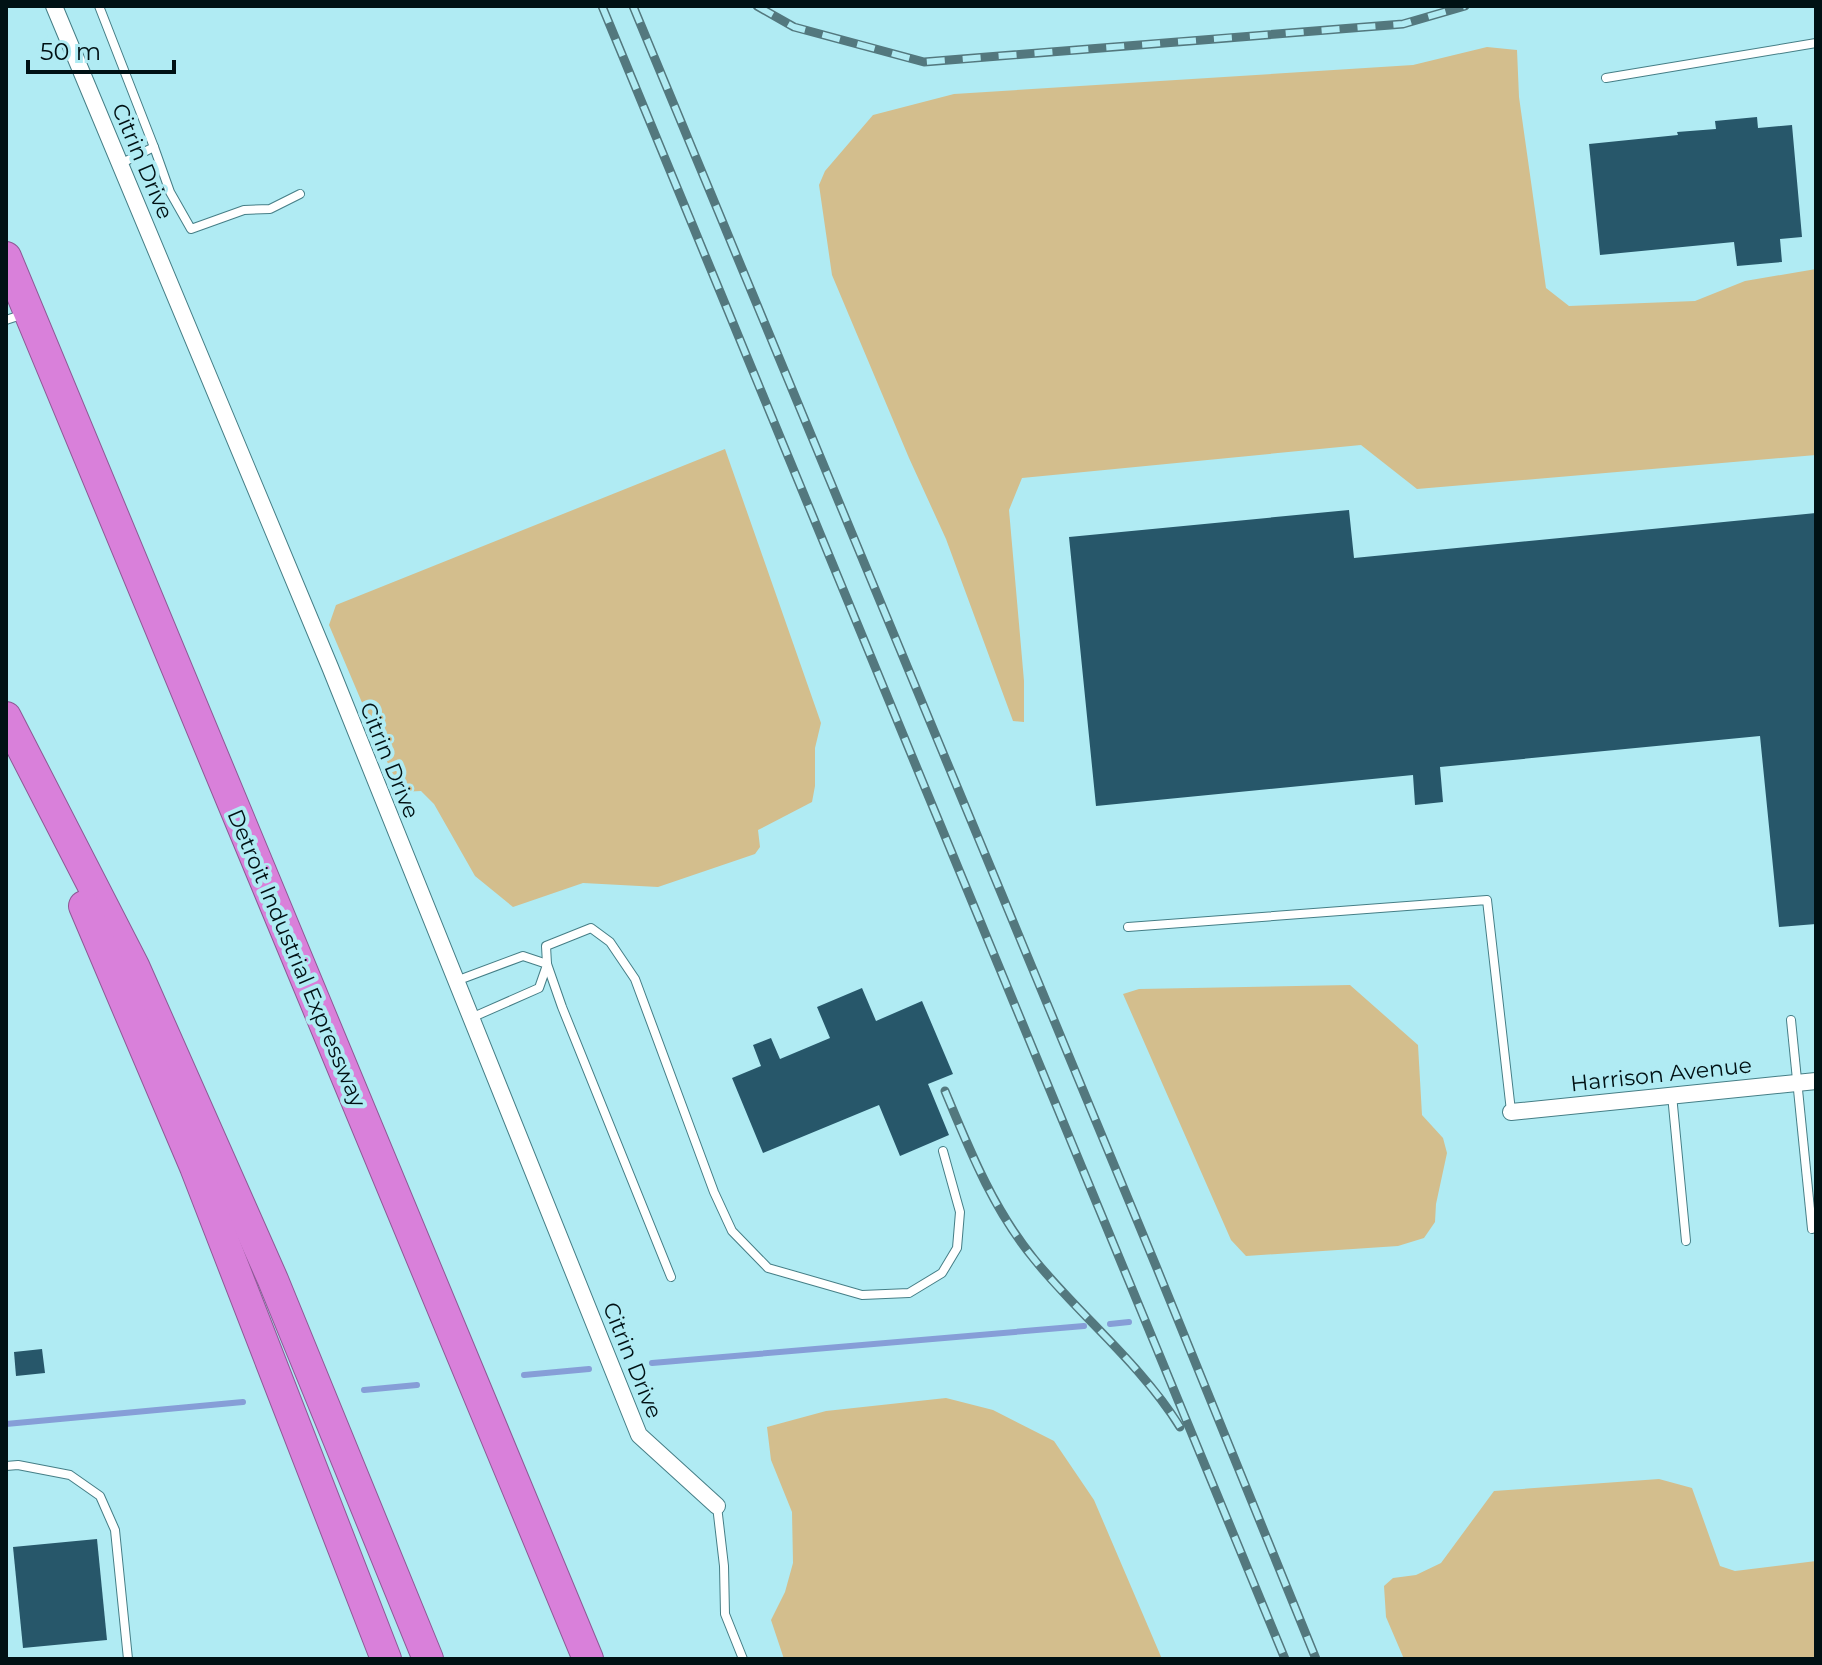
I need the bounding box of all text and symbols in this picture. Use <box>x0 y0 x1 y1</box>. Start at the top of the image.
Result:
scale bar <box>28 24 174 74</box>
text: 50 m <box>40 37 101 66</box>
street label: Citrin Drive <box>106 99 179 223</box>
street label: Citrin Drive <box>354 698 425 822</box>
street label: Detroit Industrial Expressway <box>221 805 372 1111</box>
street label: Harrison Avenue <box>1569 1052 1753 1097</box>
street label: Citrin Drive <box>597 1298 668 1422</box>

